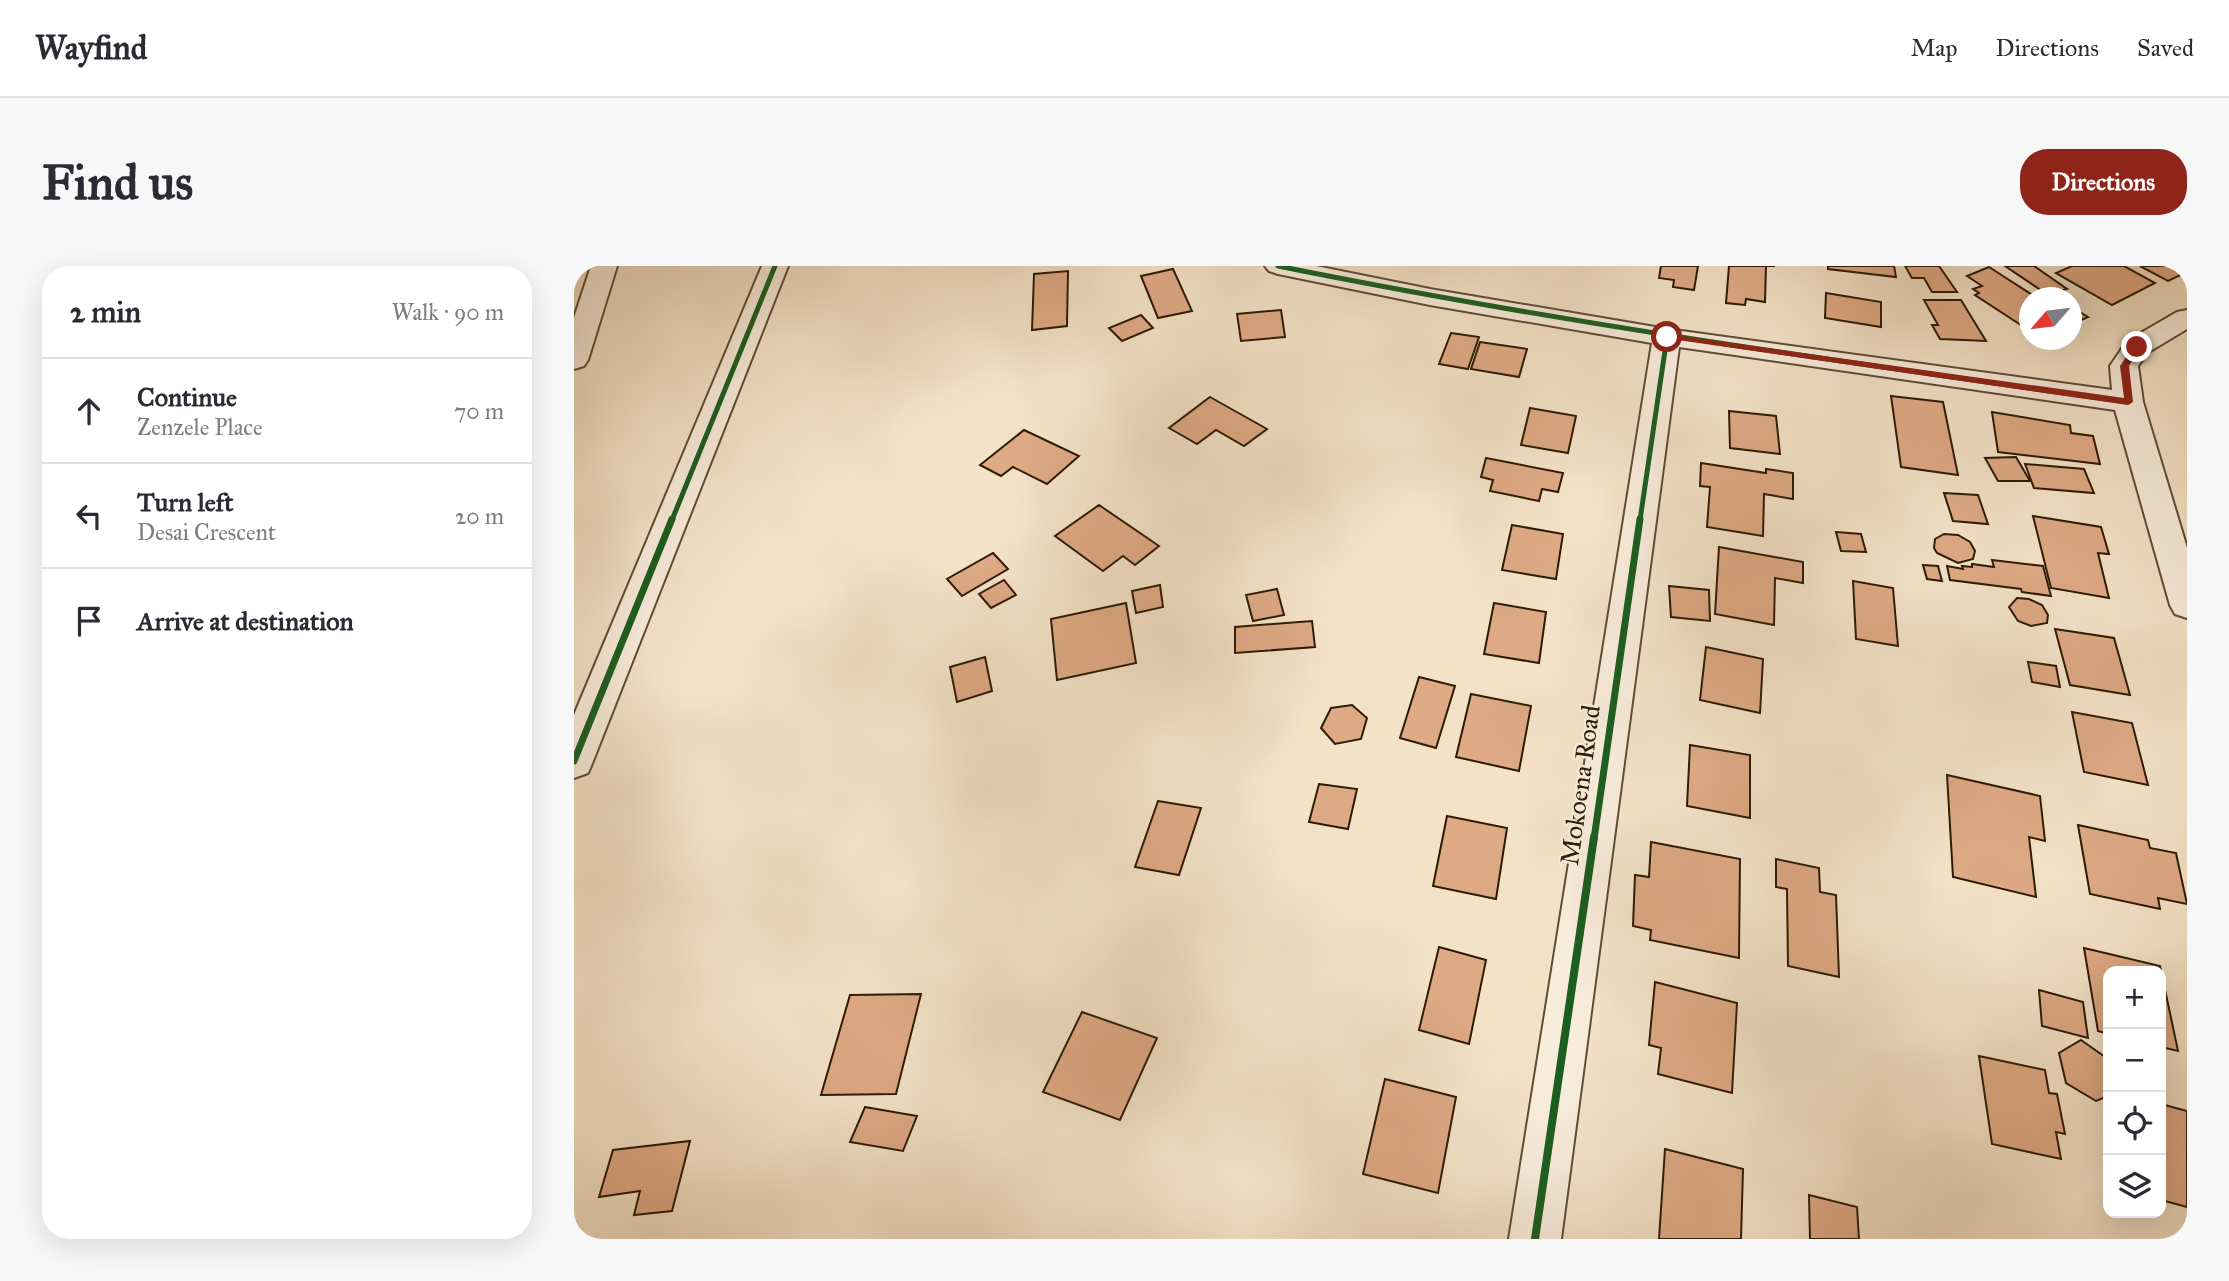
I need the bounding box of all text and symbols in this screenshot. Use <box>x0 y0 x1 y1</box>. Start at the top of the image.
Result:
text: Wayfind <box>35 28 147 68</box>
text: Map <box>1911 33 1958 63</box>
text: Directions <box>1996 33 2099 63</box>
text: Saved <box>2137 33 2194 63</box>
button: Directions <box>2020 149 2187 215</box>
text: Find us <box>42 153 193 212</box>
north arrow <box>2019 287 2082 350</box>
text: 2 min <box>70 294 141 330</box>
text: Walk · 90 m <box>392 298 504 326</box>
route start <box>1651 321 1682 352</box>
route end <box>2121 331 2152 362</box>
text: Continue <box>137 381 237 413</box>
icon: ahead <box>70 392 108 430</box>
text: 70 m <box>454 397 504 425</box>
text: Zenzele Place <box>137 413 263 441</box>
text: Turn left <box>137 486 233 518</box>
icon: left <box>70 497 108 535</box>
text: 20 m <box>455 502 504 530</box>
text: Desai Crescent <box>137 518 276 546</box>
icon: arrive <box>70 602 108 640</box>
text: Arrive at destination <box>137 605 354 637</box>
street label: Mokoena Road <box>1553 703 1607 867</box>
map controls <box>2103 966 2166 1218</box>
button: + <box>2103 966 2166 1029</box>
button: − <box>2103 1029 2166 1092</box>
button: locate <box>2103 1092 2166 1155</box>
button: layers <box>2103 1155 2166 1218</box>

